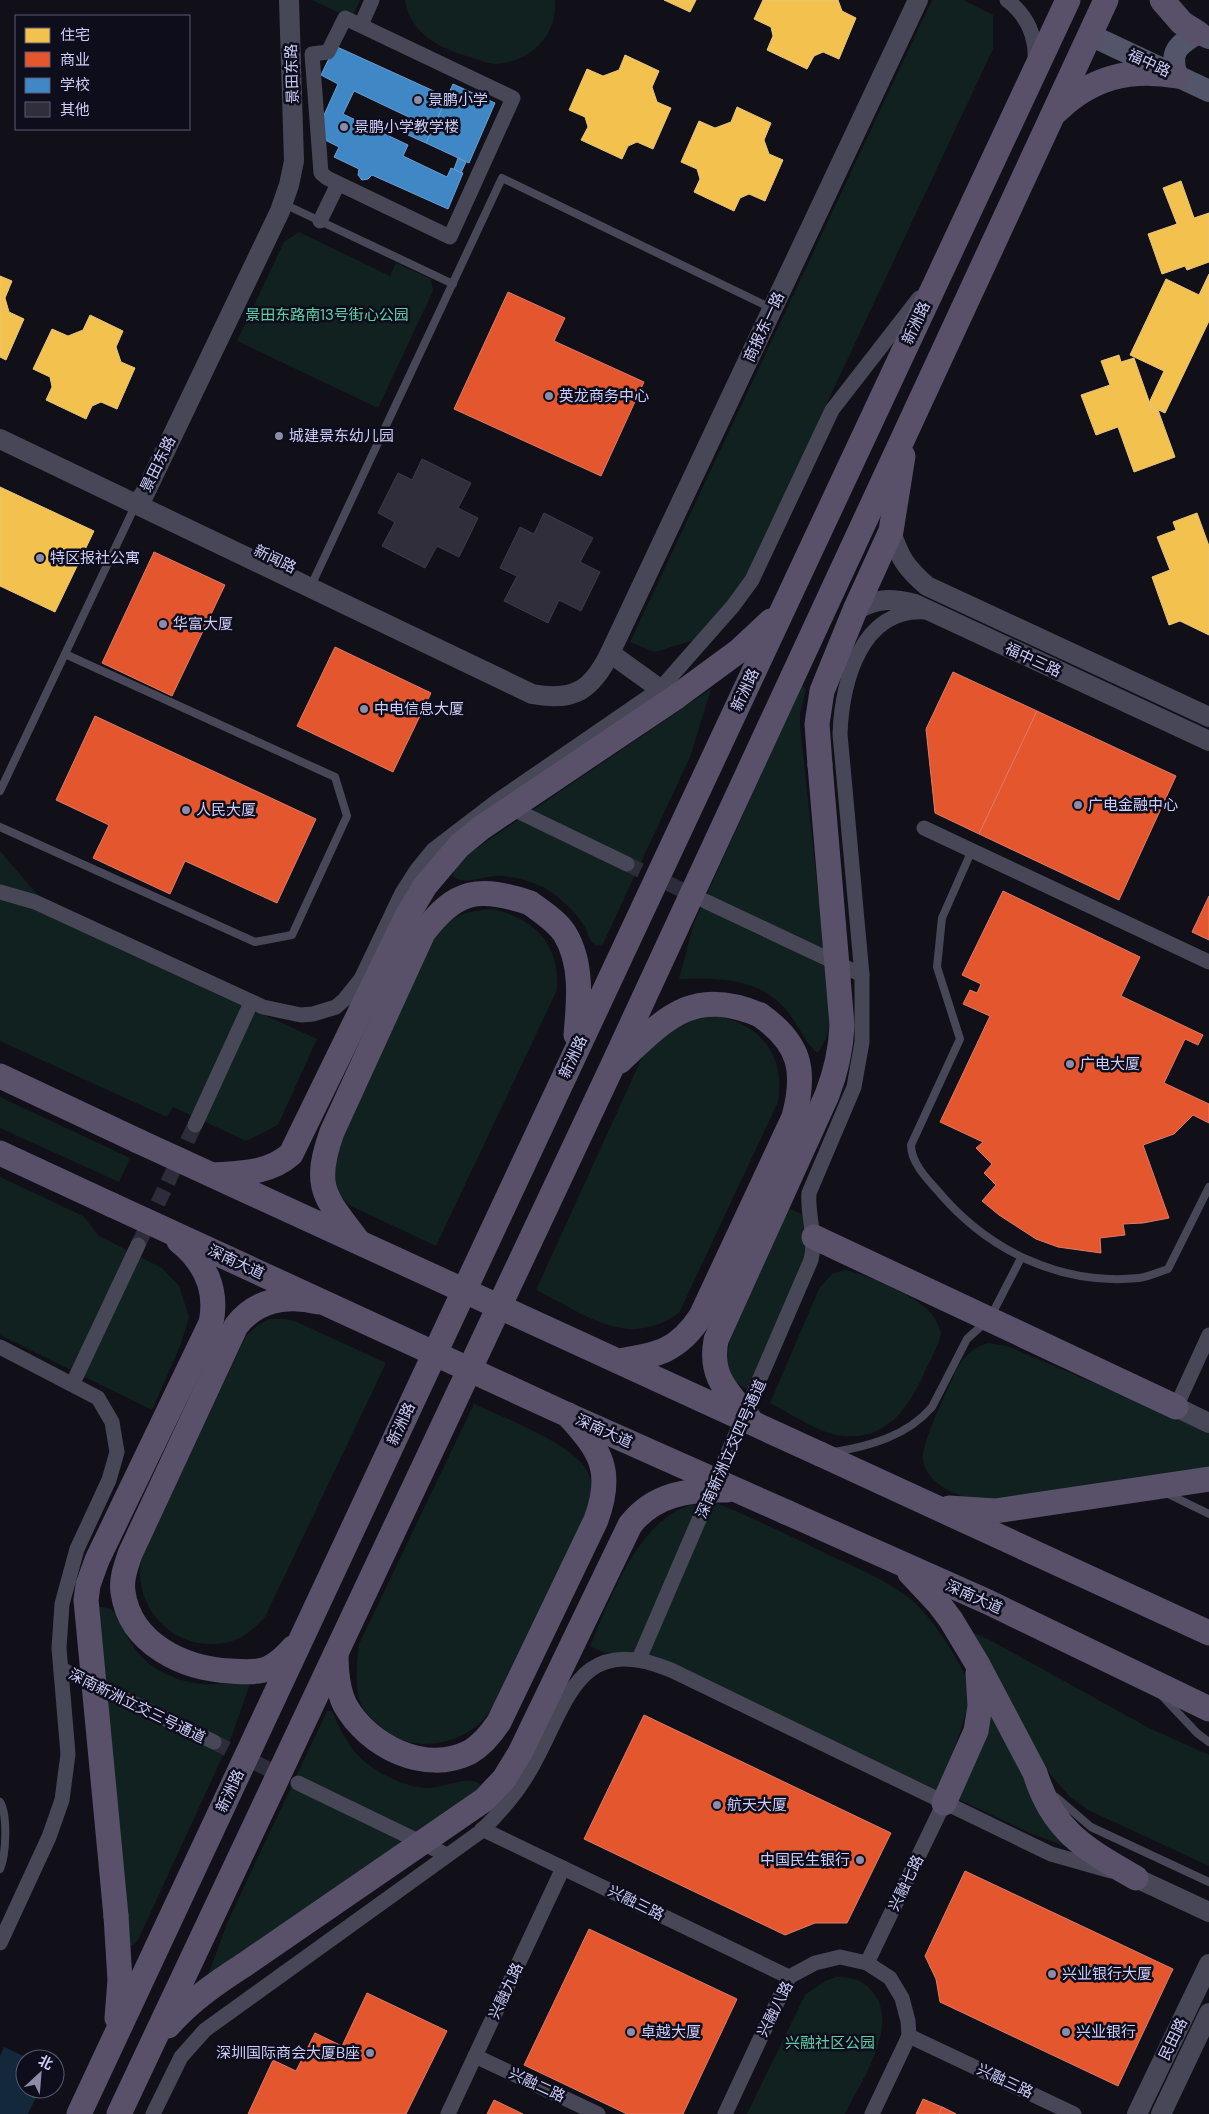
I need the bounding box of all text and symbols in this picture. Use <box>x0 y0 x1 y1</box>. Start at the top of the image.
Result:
legend <box>15 15 190 130</box>
text: 住宅 <box>60 25 90 45</box>
street label: 景田东路 <box>281 44 303 104</box>
street label: 福中路 <box>1124 44 1174 82</box>
text: 商业 <box>60 50 90 70</box>
text: 学校 <box>60 75 90 95</box>
place label: 景鹏小学 <box>428 90 488 110</box>
marker: 景鹏小学 <box>412 94 424 106</box>
text: 其他 <box>60 100 90 120</box>
place label: 景鹏小学教学楼 <box>354 117 459 137</box>
marker: 景鹏小学教学楼 <box>338 121 350 133</box>
street label: 商报东一路 <box>739 289 789 365</box>
street label: 新洲路 <box>897 298 935 348</box>
park label: 景田东路南13号街心公园 <box>245 305 409 325</box>
place label: 英龙商务中心 <box>559 386 649 406</box>
marker: 英龙商务中心 <box>543 390 555 402</box>
place label: 城建景东幼儿园 <box>289 426 394 446</box>
marker: 城建景东幼儿园 <box>273 430 285 442</box>
street label: 景田东路 <box>136 433 180 495</box>
street label: 新闻路 <box>250 540 300 578</box>
place label: 特区报社公寓 <box>50 548 140 568</box>
marker: 特区报社公寓 <box>34 552 46 564</box>
place label: 华富大厦 <box>173 614 233 634</box>
marker: 华富大厦 <box>157 618 169 630</box>
street label: 福中三路 <box>1002 638 1064 682</box>
street label: 新洲路 <box>726 665 764 715</box>
place label: 中电信息大厦 <box>374 699 464 719</box>
marker: 中电信息大厦 <box>358 703 370 715</box>
place label: 广电金融中心 <box>1088 795 1178 815</box>
marker: 广电金融中心 <box>1072 799 1084 811</box>
place label: 人民大厦 <box>196 800 256 820</box>
marker: 人民大厦 <box>180 804 192 816</box>
street label: 新洲路 <box>554 1032 592 1082</box>
place label: 广电大厦 <box>1080 1054 1140 1074</box>
marker: 广电大厦 <box>1064 1058 1076 1070</box>
street label: 深南大道 <box>205 1240 267 1284</box>
street label: 深南新洲立交四号通道 <box>691 1376 771 1522</box>
street label: 新洲路 <box>382 1399 420 1449</box>
street label: 深南大道 <box>573 1410 635 1452</box>
street label: 深南大道 <box>943 1576 1005 1618</box>
street label: 深南新洲立交三号通道 <box>65 1664 209 1748</box>
street label: 新洲路 <box>211 1766 249 1816</box>
place label: 航天大厦 <box>727 1795 787 1815</box>
marker: 航天大厦 <box>711 1799 723 1811</box>
place label: 中国民生银行 <box>760 1850 850 1870</box>
street label: 兴融七路 <box>884 1852 928 1914</box>
marker: 中国民生银行 <box>854 1854 866 1866</box>
street label: 兴融三路 <box>605 1881 667 1925</box>
street label: 兴融九路 <box>484 1960 528 2022</box>
place label: 兴业银行大厦 <box>1062 1964 1152 1984</box>
marker: 兴业银行大厦 <box>1046 1968 1058 1980</box>
street label: 兴融八路 <box>752 1978 798 2040</box>
street label: 民田路 <box>1154 2014 1192 2064</box>
place label: 卓越大厦 <box>641 2022 701 2042</box>
place label: 兴业银行 <box>1076 2022 1136 2042</box>
marker: 卓越大厦 <box>625 2026 637 2038</box>
marker: 兴业银行 <box>1060 2026 1072 2038</box>
park label: 兴融社区公园 <box>785 2033 875 2053</box>
place label: 深圳国际商会大厦B座 <box>216 2043 360 2063</box>
marker: 深圳国际商会大厦B座 <box>364 2047 376 2059</box>
north arrow <box>15 2049 65 2099</box>
text: 北 <box>35 2051 56 2073</box>
street label: 兴融三路 <box>974 2059 1036 2103</box>
street label: 兴融二路 <box>506 2063 568 2107</box>

